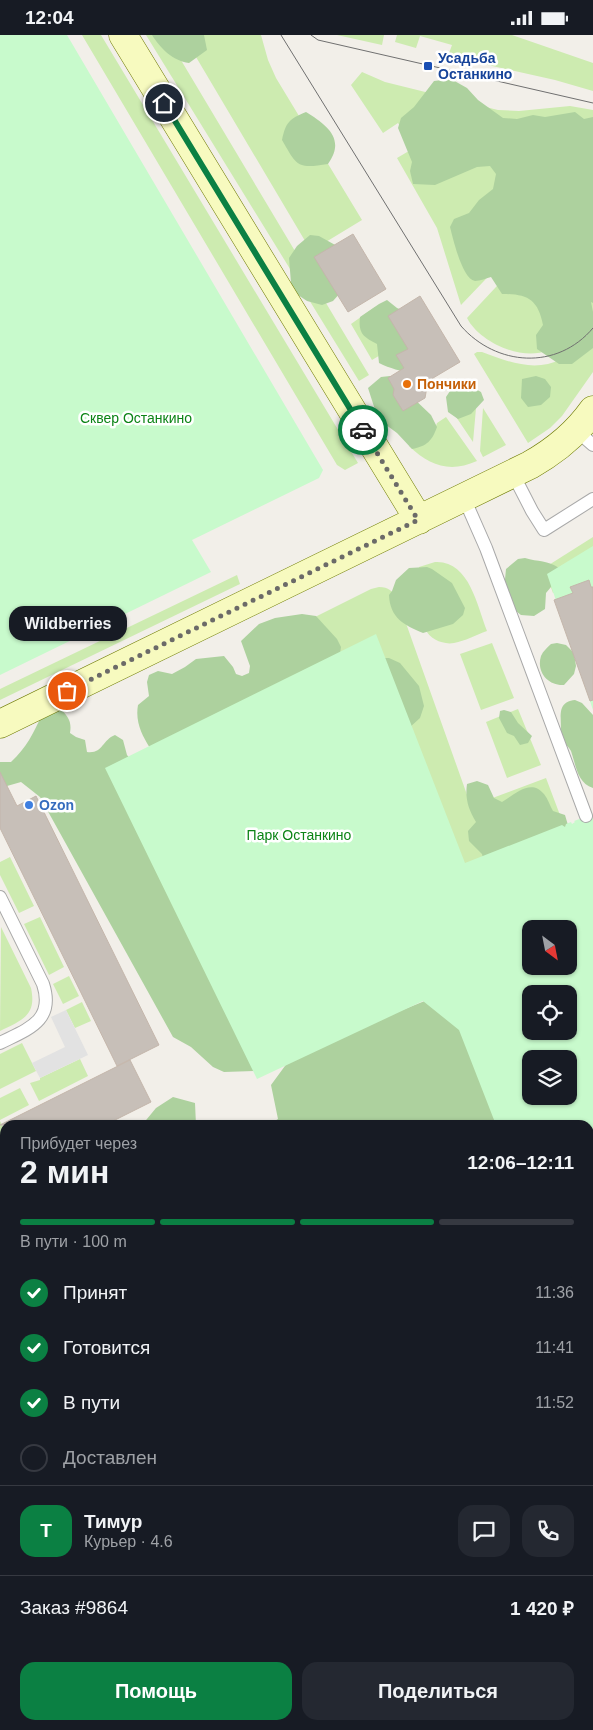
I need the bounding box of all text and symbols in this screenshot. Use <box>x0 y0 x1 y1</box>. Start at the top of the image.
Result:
text: 12:04 <box>25 7 74 28</box>
place label: Усадьба Останкино <box>438 50 512 82</box>
marker: Усадьба Останкино <box>422 60 434 72</box>
pin <box>143 82 185 124</box>
icon: home <box>150 89 178 117</box>
place label: Пончики <box>417 376 476 392</box>
marker: Пончики <box>401 378 413 390</box>
courier <box>338 405 388 455</box>
park label: Сквер Останкино <box>80 410 192 426</box>
icon: car <box>349 416 377 444</box>
callout: Wildberries <box>8 606 126 641</box>
text: Wildberries <box>25 615 112 632</box>
pin <box>46 670 88 712</box>
icon: bag <box>53 677 81 705</box>
place label: Ozon <box>39 797 74 813</box>
marker: Ozon <box>23 799 35 811</box>
park label: Парк Останкино <box>247 827 352 843</box>
north arrow <box>522 920 578 975</box>
map controls <box>522 920 577 1105</box>
button: locate <box>522 985 577 1040</box>
button: layers <box>522 1050 577 1105</box>
text: Прибудет через <box>20 1135 137 1152</box>
text: 12:06–12:11 <box>467 1152 574 1173</box>
text: 2 мин <box>20 1154 109 1190</box>
text: В пути · 100 m <box>20 1233 127 1250</box>
icon: check <box>20 1279 48 1307</box>
text: Принят <box>63 1282 127 1303</box>
text: 11:36 <box>535 1284 574 1301</box>
icon: check <box>20 1334 48 1362</box>
text: Готовится <box>63 1337 150 1358</box>
text: 11:41 <box>535 1339 574 1356</box>
icon: check <box>20 1389 48 1417</box>
text: В пути <box>63 1392 120 1413</box>
text: 11:52 <box>535 1394 574 1411</box>
text: Доставлен <box>63 1447 157 1468</box>
button: chat <box>458 1505 510 1557</box>
button: phone <box>522 1505 574 1557</box>
text: Тимур <box>84 1511 142 1532</box>
text: Т <box>40 1520 52 1541</box>
text: Курьер · 4.6 <box>84 1533 173 1550</box>
text: Заказ #9864 <box>20 1597 128 1618</box>
text: 1 420 ₽ <box>510 1598 574 1619</box>
button: Помощь <box>20 1662 292 1720</box>
button: Поделиться <box>302 1662 574 1720</box>

